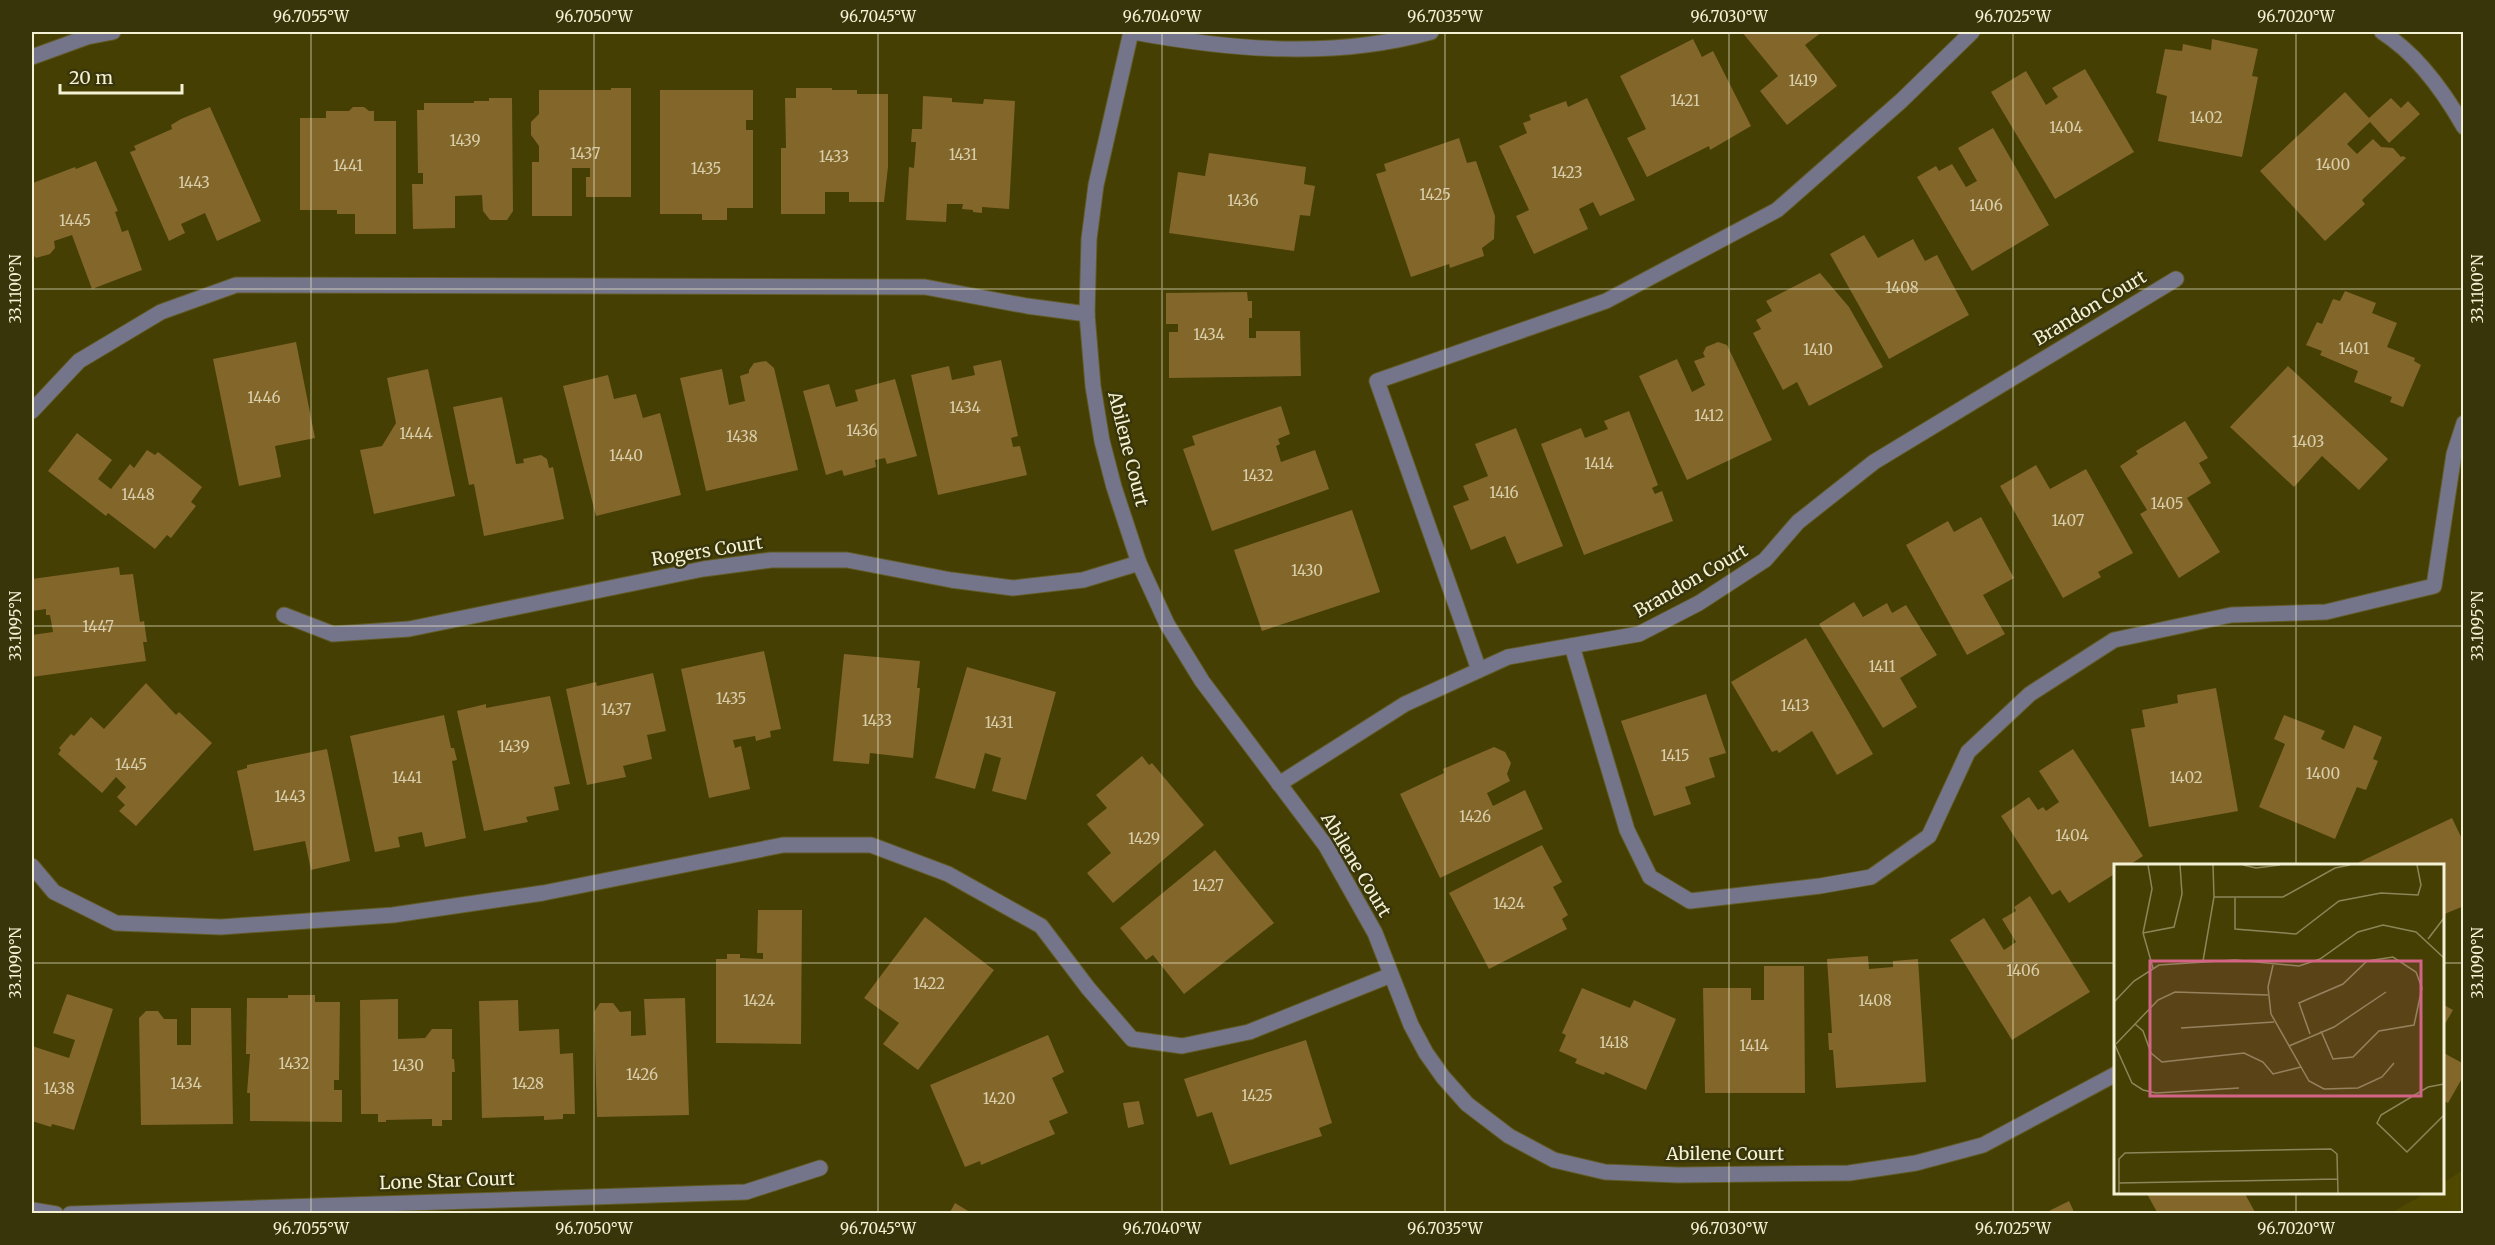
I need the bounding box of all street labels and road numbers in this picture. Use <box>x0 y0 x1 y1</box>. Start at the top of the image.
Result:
street label: Brandon Court <box>2029 265 2150 350</box>
street label: Abilene Court <box>1103 388 1154 509</box>
street label: Rogers Court <box>650 530 764 571</box>
street label: Brandon Court <box>1630 539 1752 622</box>
street label: Abilene Court <box>1316 807 1397 921</box>
street label: Abilene Court <box>1665 1142 1784 1165</box>
street label: Lone Star Court <box>379 1167 515 1194</box>

